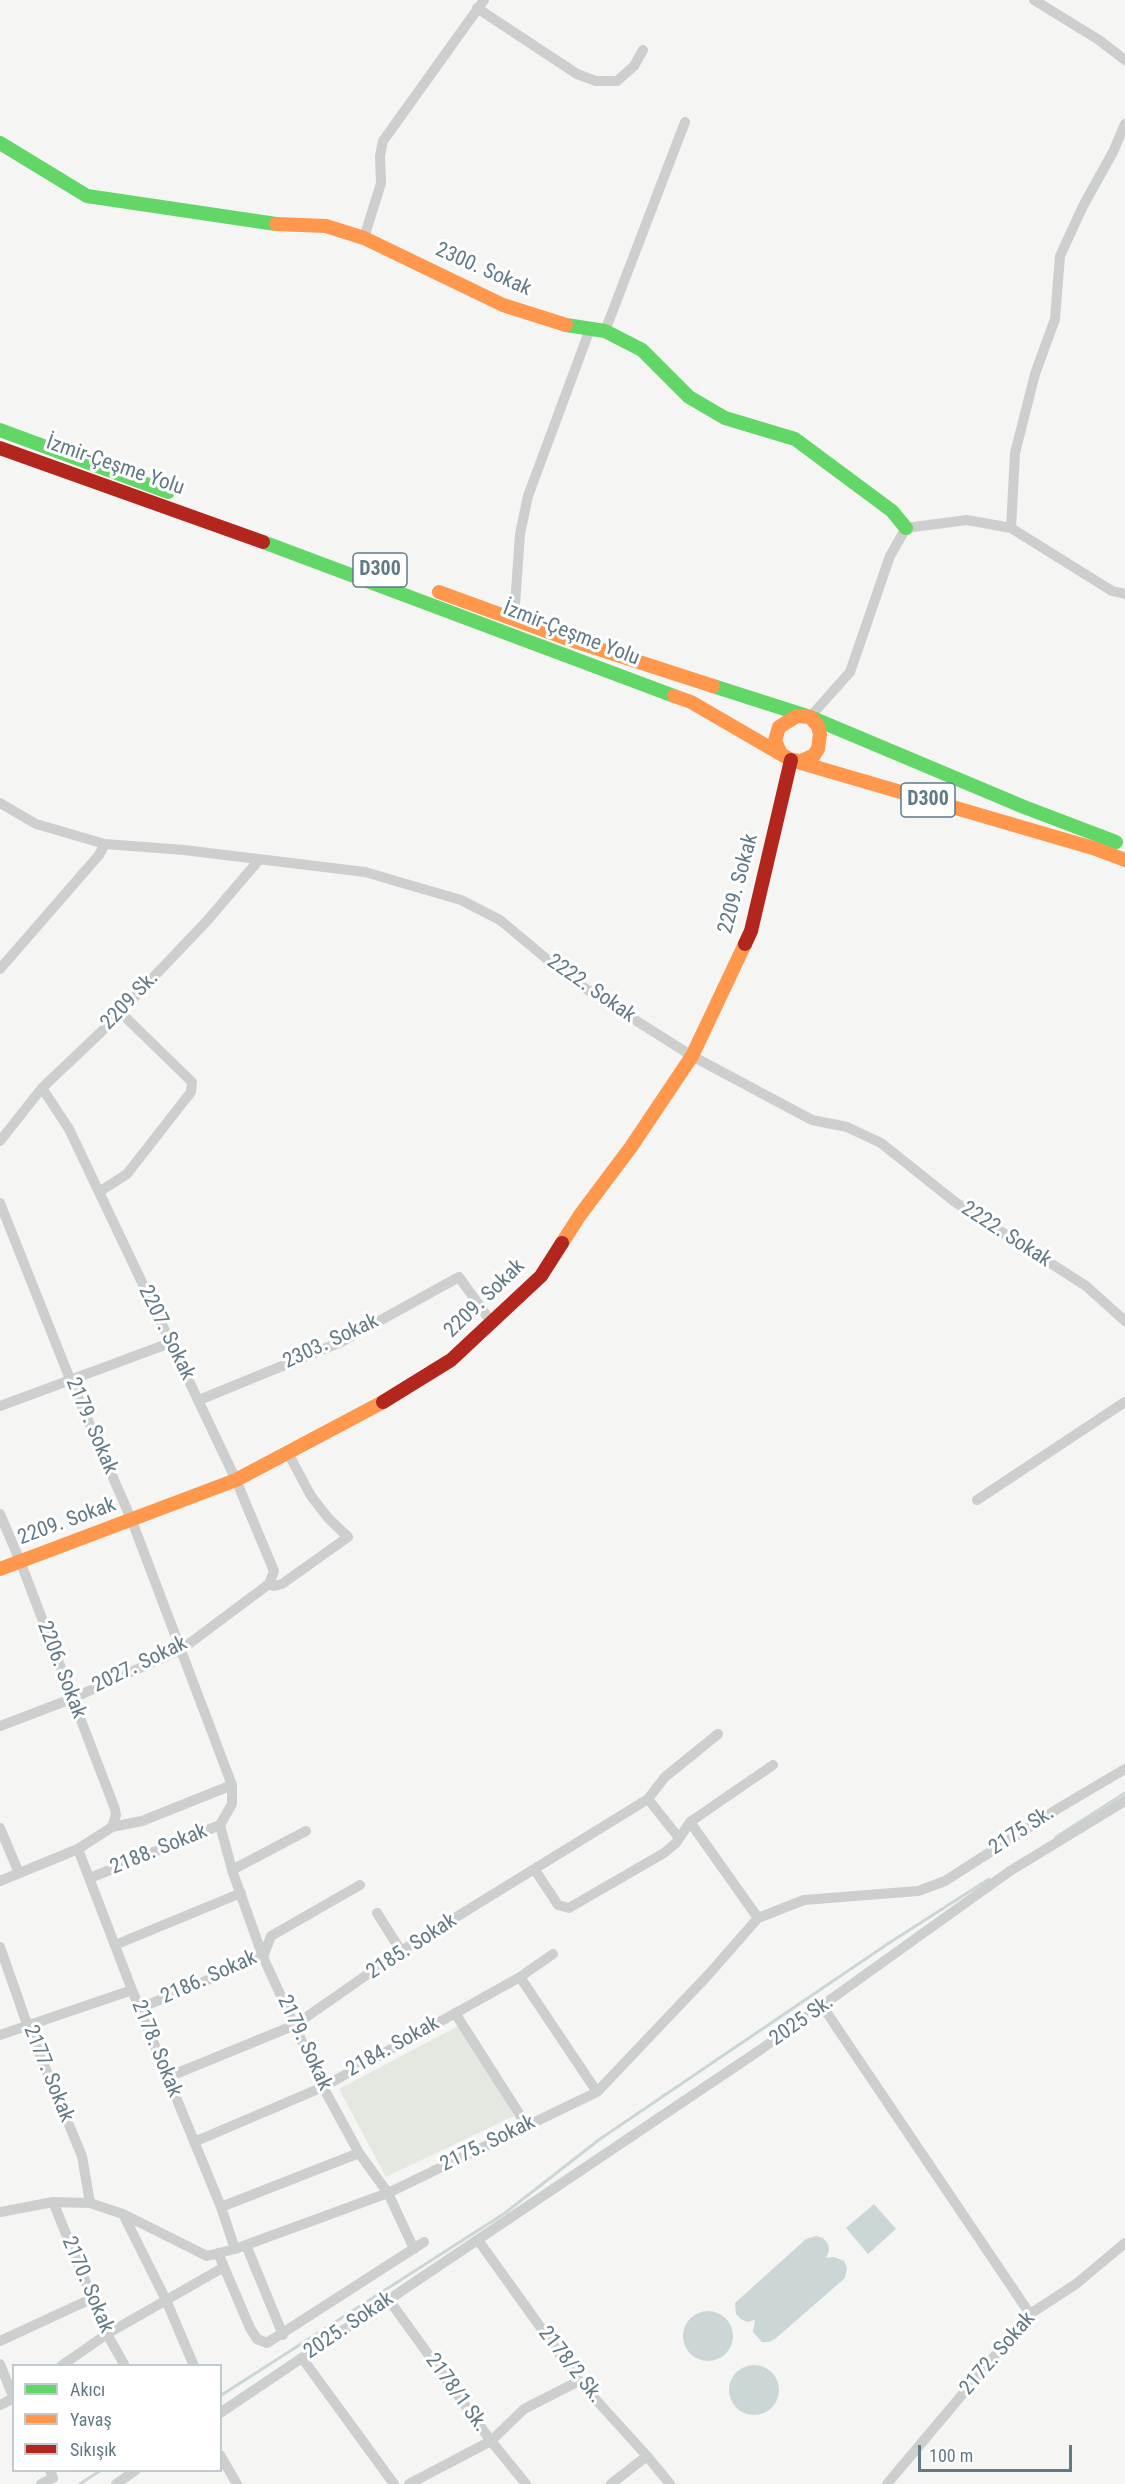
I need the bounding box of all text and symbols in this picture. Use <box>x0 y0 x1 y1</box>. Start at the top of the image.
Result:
street label: 2300. Sokak <box>431 238 535 302</box>
street label: İzmir-Çeşme Yolu <box>43 431 187 501</box>
road number: D300 <box>353 553 407 587</box>
street label: İzmir-Çeşme Yolu <box>499 596 643 672</box>
road number: D300 <box>901 783 955 817</box>
street label: 2209. Sokak <box>714 831 764 937</box>
street label: 2222. Sokak <box>542 949 640 1029</box>
street label: 2209 Sk. <box>96 966 164 1036</box>
street label: 2222. Sokak <box>956 1197 1056 1273</box>
street label: 2209. Sokak <box>439 1254 531 1344</box>
street label: 2207. Sokak <box>132 1282 200 1384</box>
street label: 2303. Sokak <box>279 1309 383 1375</box>
street label: 2179. Sokak <box>59 1374 123 1478</box>
street label: 2209. Sokak <box>15 1493 119 1551</box>
street label: 2206. Sokak <box>31 1618 91 1722</box>
street label: 2027. Sokak <box>89 1631 191 1699</box>
street label: 2175 Sk. <box>985 1801 1059 1861</box>
street label: 2188. Sokak <box>107 1819 211 1881</box>
street label: 2185. Sokak <box>362 1909 462 1985</box>
street label: 2186. Sokak <box>157 1946 261 2010</box>
street label: 2025 Sk. <box>765 1990 839 2052</box>
street label: 2179. Sokak <box>271 1991 337 2095</box>
street label: 2178. Sokak <box>125 1997 187 2101</box>
street label: 2184. Sokak <box>342 2011 444 2083</box>
street label: 2177. Sokak <box>17 2022 79 2126</box>
street label: 2175. Sokak <box>437 2110 539 2178</box>
street label: 2170. Sokak <box>55 2233 119 2337</box>
street label: 2025. Sokak <box>300 2287 398 2365</box>
street label: 2172. Sokak <box>955 2307 1041 2401</box>
street label: 2178/2 Sk. <box>532 2322 608 2408</box>
street label: 2178/1 Sk. <box>419 2349 493 2437</box>
legend <box>12 2364 222 2472</box>
text: Akıcı <box>70 2379 105 2400</box>
text: Yavaş <box>70 2409 112 2430</box>
scale bar <box>921 2433 1076 2471</box>
text: Sıkışık <box>70 2439 116 2460</box>
text: 100 m <box>929 2445 973 2466</box>

